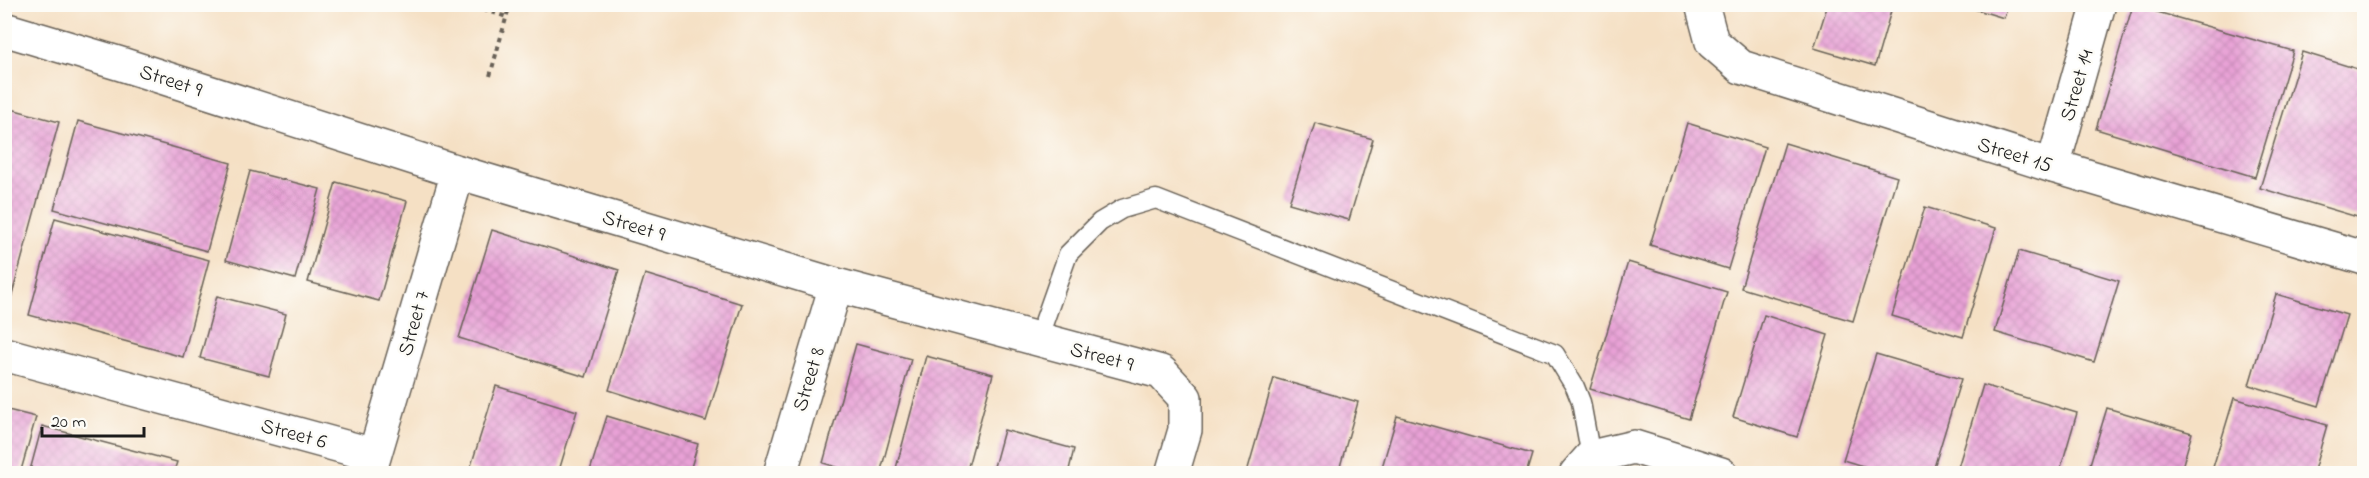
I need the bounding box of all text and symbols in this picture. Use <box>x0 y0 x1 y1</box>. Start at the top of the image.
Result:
street label: Street 14 <box>2053 46 2103 125</box>
street label: Street 9 <box>135 58 206 106</box>
street label: Street 15 <box>1973 130 2056 181</box>
street label: Street 9 <box>598 203 669 251</box>
street label: Street 7 <box>391 287 439 360</box>
street label: Street 9 <box>1066 335 1137 381</box>
street label: Street 8 <box>786 344 834 416</box>
scale bar <box>42 400 144 438</box>
text: 20 m <box>51 410 86 436</box>
street label: Street 6 <box>257 412 330 458</box>

